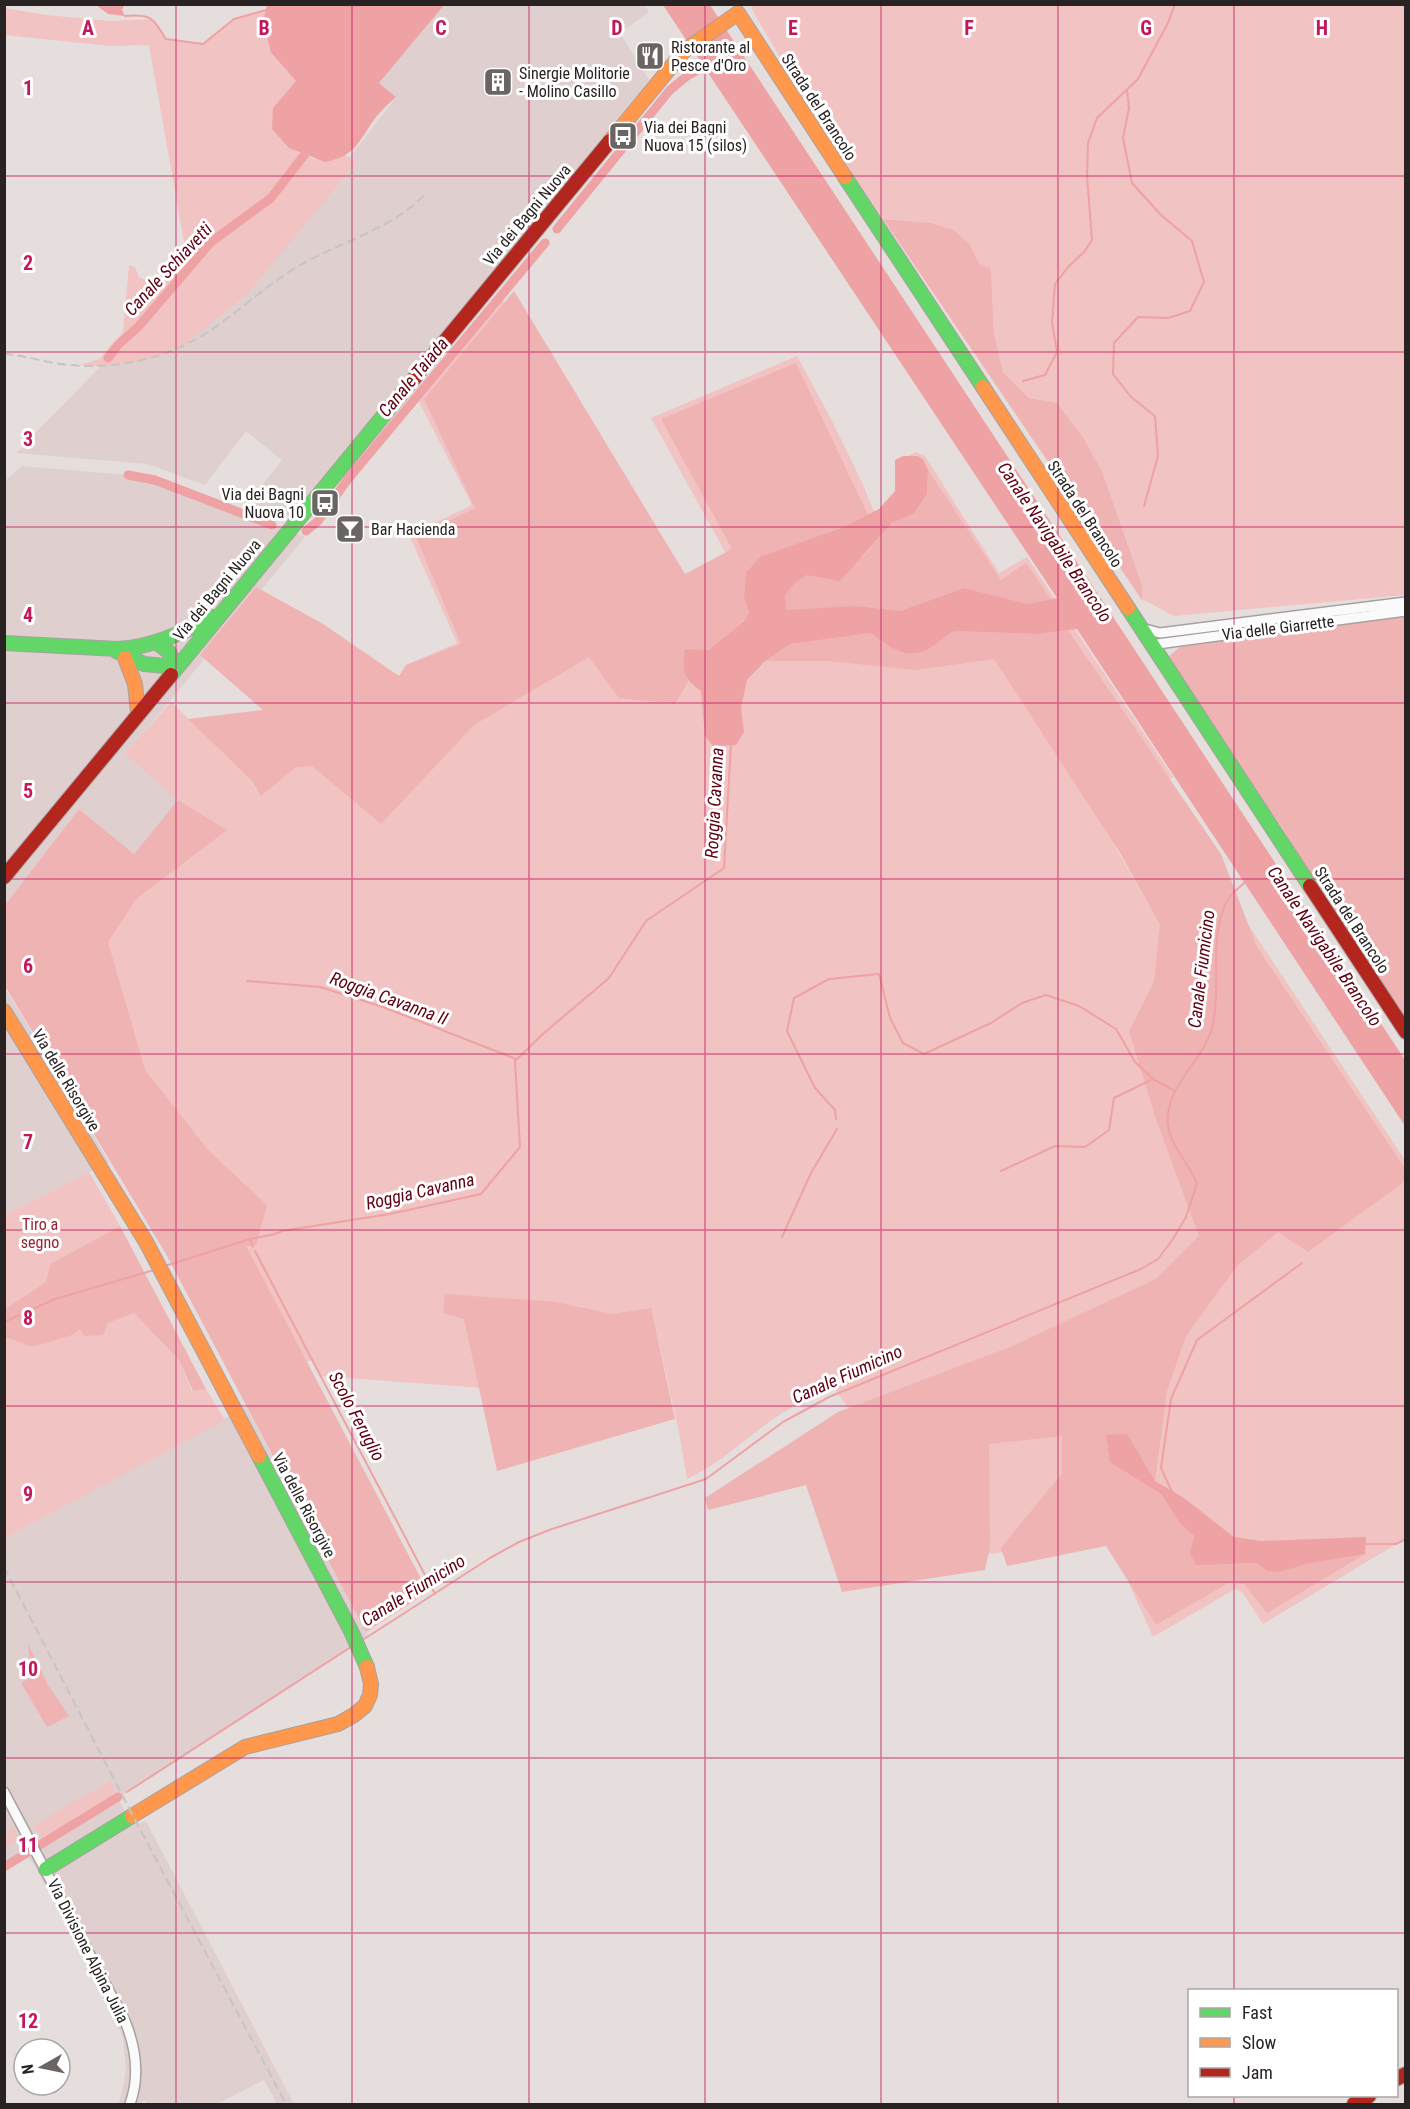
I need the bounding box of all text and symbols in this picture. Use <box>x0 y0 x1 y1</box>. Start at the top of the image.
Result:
text: A <box>82 16 94 40</box>
text: B <box>258 16 270 40</box>
text: C <box>435 16 447 40</box>
text: D <box>611 16 623 40</box>
text: E <box>788 16 798 40</box>
text: F <box>964 16 974 40</box>
text: G <box>1140 16 1152 40</box>
text: H <box>1316 16 1328 40</box>
place label: Ristorante al Pesce d'Oro <box>671 38 750 75</box>
restaurant icon: Ristorante al Pesce d'Oro <box>634 40 666 72</box>
street label: Strada del Brancolo <box>777 50 861 164</box>
place label: Sinergie Molitorie - Molino Casillo <box>519 64 630 101</box>
building icon: Sinergie Molitorie - Molino Casillo <box>482 66 514 98</box>
text: 1 <box>23 76 33 100</box>
place label: Via dei Bagni Nuova 15 (silos) <box>644 118 747 155</box>
bus stop icon: Via dei Bagni Nuova 15 (silos) <box>607 120 639 152</box>
street label: Via dei Bagni Nuova <box>479 161 575 269</box>
water label: Canale Schiavetti <box>120 218 217 320</box>
text: 2 <box>23 251 33 275</box>
water label: Canale Taiada <box>374 333 452 421</box>
text: 3 <box>23 427 33 451</box>
street label: Strada del Brancolo <box>1043 457 1127 571</box>
water label: Canale Navigabile Brancolo <box>994 458 1116 626</box>
place label: Via dei Bagni Nuova 10 <box>222 485 304 522</box>
bus stop icon: Via dei Bagni Nuova 10 <box>309 487 341 519</box>
bar icon: Bar Hacienda <box>334 513 366 545</box>
place label: Bar Hacienda <box>371 520 455 539</box>
street label: Via dei Bagni Nuova <box>169 536 265 644</box>
text: 4 <box>23 603 33 627</box>
street label: Via delle Giarrette <box>1221 612 1335 644</box>
water label: Roggia Cavanna <box>701 747 727 859</box>
text: 5 <box>23 779 33 803</box>
water label: Canale Navigabile Brancolo <box>1264 862 1386 1030</box>
street label: Strada del Brancolo <box>1310 863 1394 977</box>
water label: Canale Fiumicino <box>1183 909 1219 1029</box>
text: 6 <box>23 954 33 978</box>
water label: Roggia Cavanna II <box>327 967 451 1029</box>
street label: Via delle Risorgive <box>28 1025 104 1135</box>
text: 7 <box>23 1130 33 1154</box>
water label: Roggia Cavanna <box>364 1168 476 1214</box>
park label: Tiro a segno <box>21 1215 59 1252</box>
text: 8 <box>23 1306 33 1330</box>
water label: Canale Fiumicino <box>789 1340 905 1408</box>
water label: Scolo Feruglio <box>325 1368 389 1464</box>
street label: Via delle Risorgive <box>268 1449 340 1561</box>
text: 9 <box>23 1482 33 1506</box>
water label: Canale Fiumicino <box>357 1550 469 1630</box>
text: 10 <box>18 1657 38 1681</box>
text: 11 <box>18 1833 38 1857</box>
street label: Via Divisione Alpina Julia <box>43 1876 133 2026</box>
legend <box>1188 1989 1398 2097</box>
text: Fast <box>1242 2002 1273 2023</box>
text: 12 <box>18 2009 38 2033</box>
text: Slow <box>1242 2032 1277 2053</box>
north arrow <box>12 2037 72 2097</box>
text: Jam <box>1242 2062 1273 2083</box>
text: N <box>18 2063 38 2076</box>

